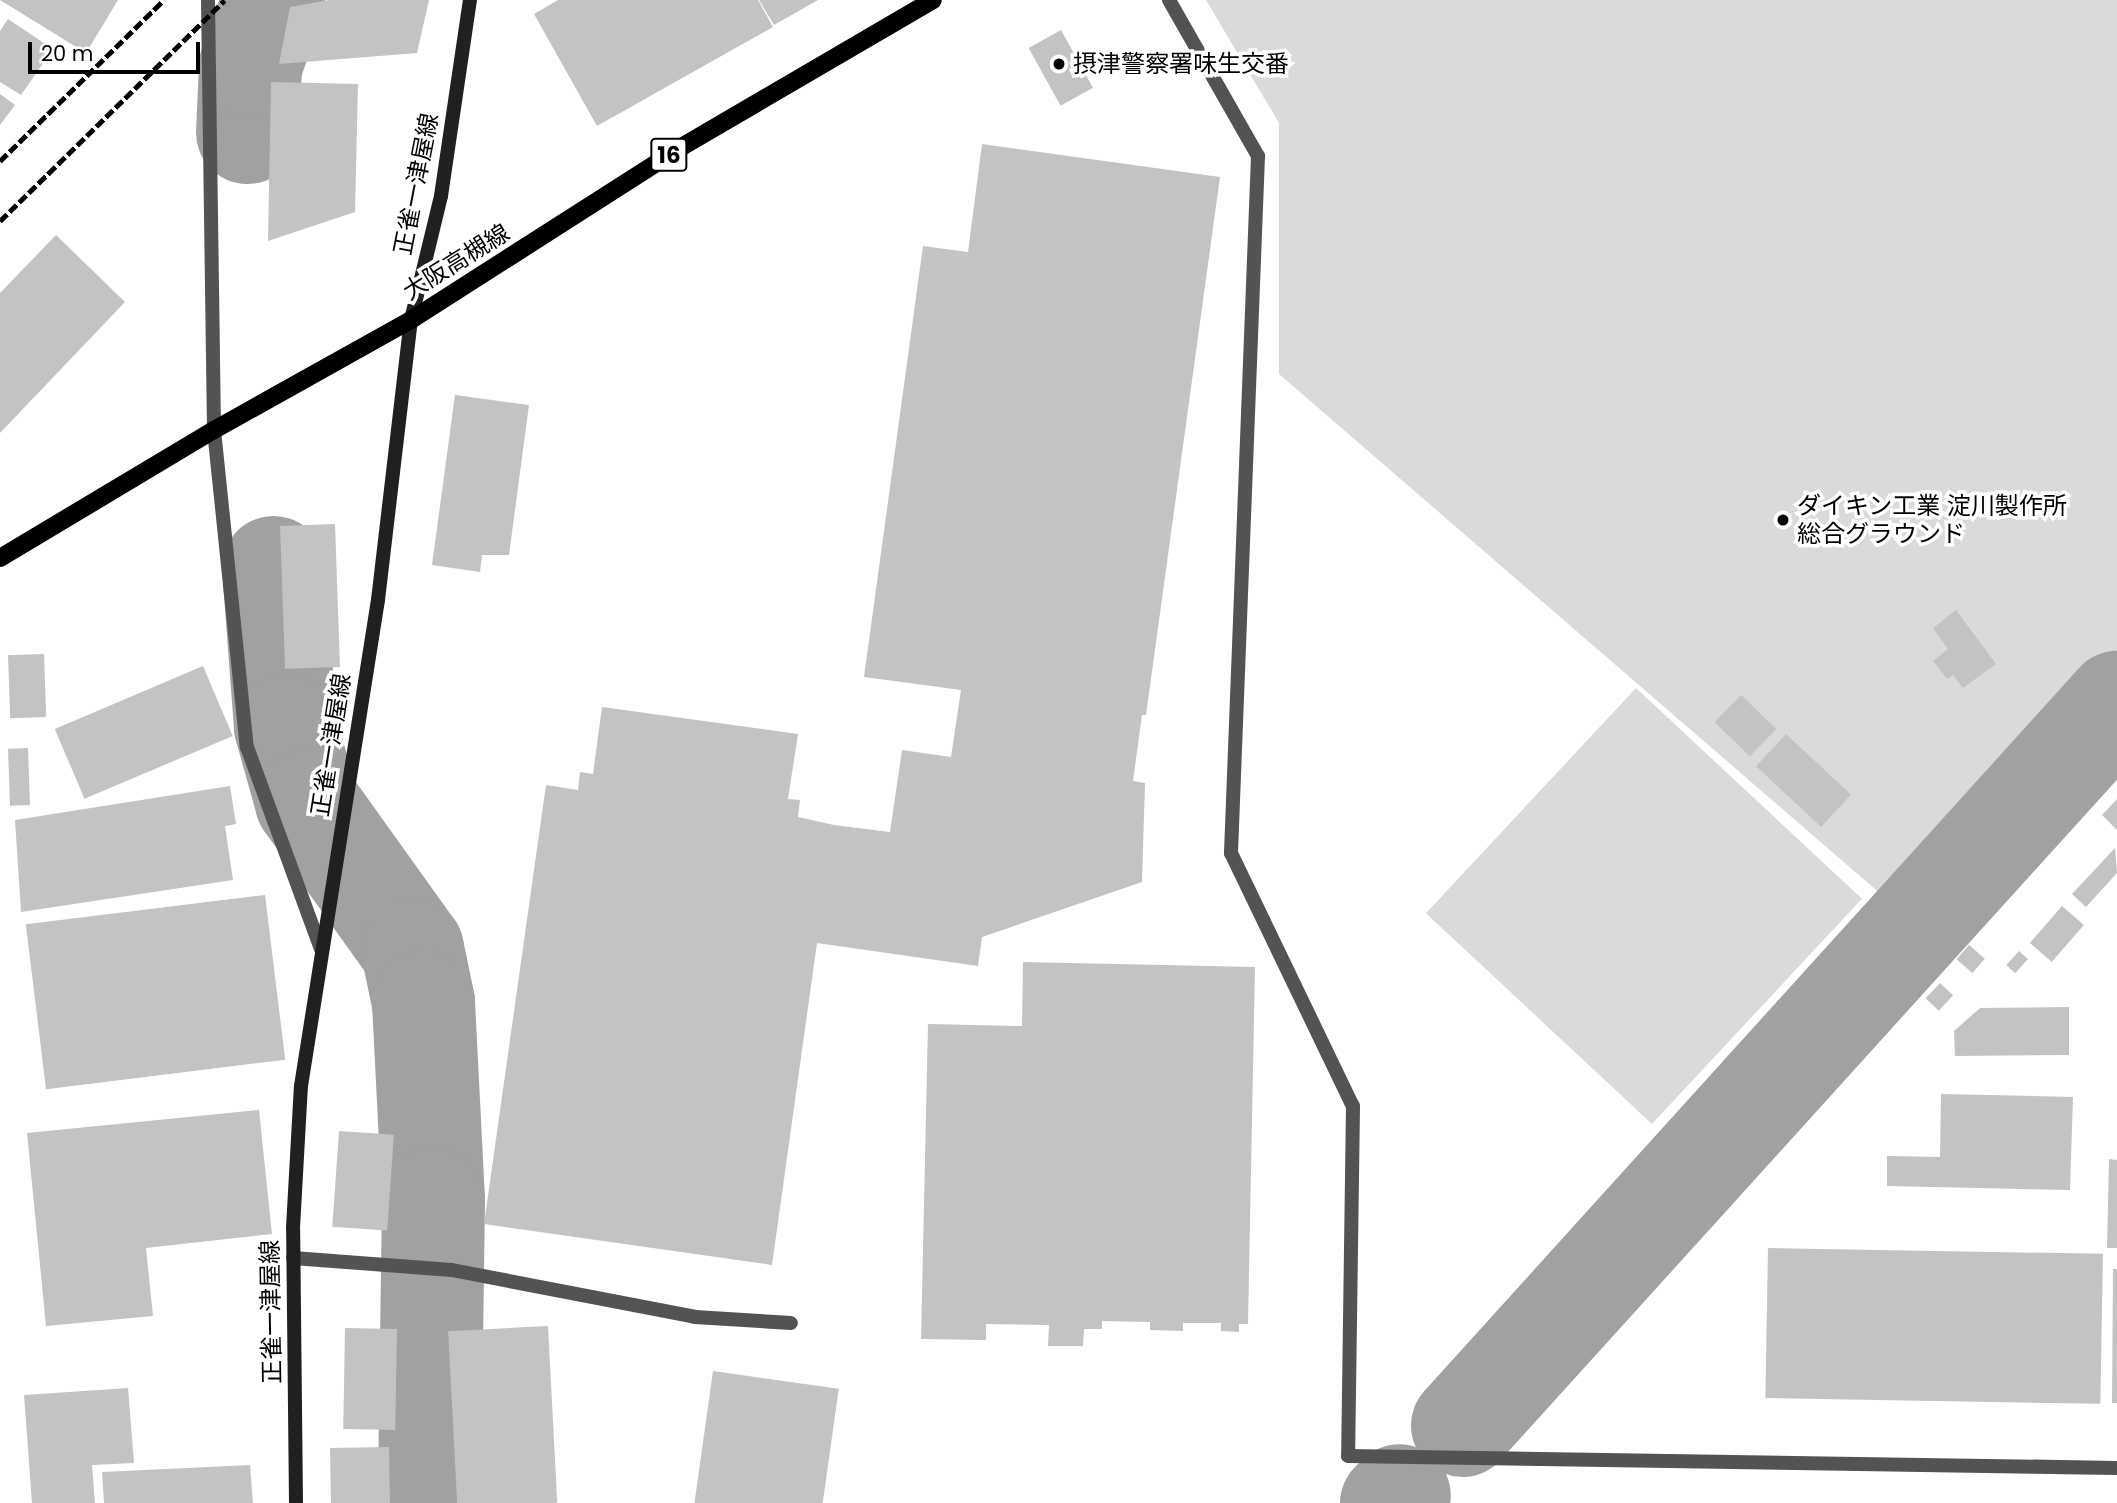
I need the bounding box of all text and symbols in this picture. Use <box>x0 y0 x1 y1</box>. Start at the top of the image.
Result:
scale bar <box>32 28 203 72</box>
text: 20 m <box>41 39 94 68</box>
place label: 摂津警察署味生交番 <box>1073 50 1289 78</box>
marker: 摂津警察署味生交番 <box>1051 56 1067 72</box>
street label: 正雀一津屋線 <box>388 111 444 257</box>
road number: 16 <box>650 136 688 174</box>
street label: 大阪高槻線 <box>397 218 515 306</box>
place label: ダイキン工業 淀川製作所 総合グラウンド <box>1797 492 2067 548</box>
marker: ダイキン工業 淀川製作所 総合グラウンド <box>1775 512 1791 528</box>
street label: 正雀一津屋線 <box>306 672 356 818</box>
street label: 正雀一津屋線 <box>255 1240 287 1384</box>

